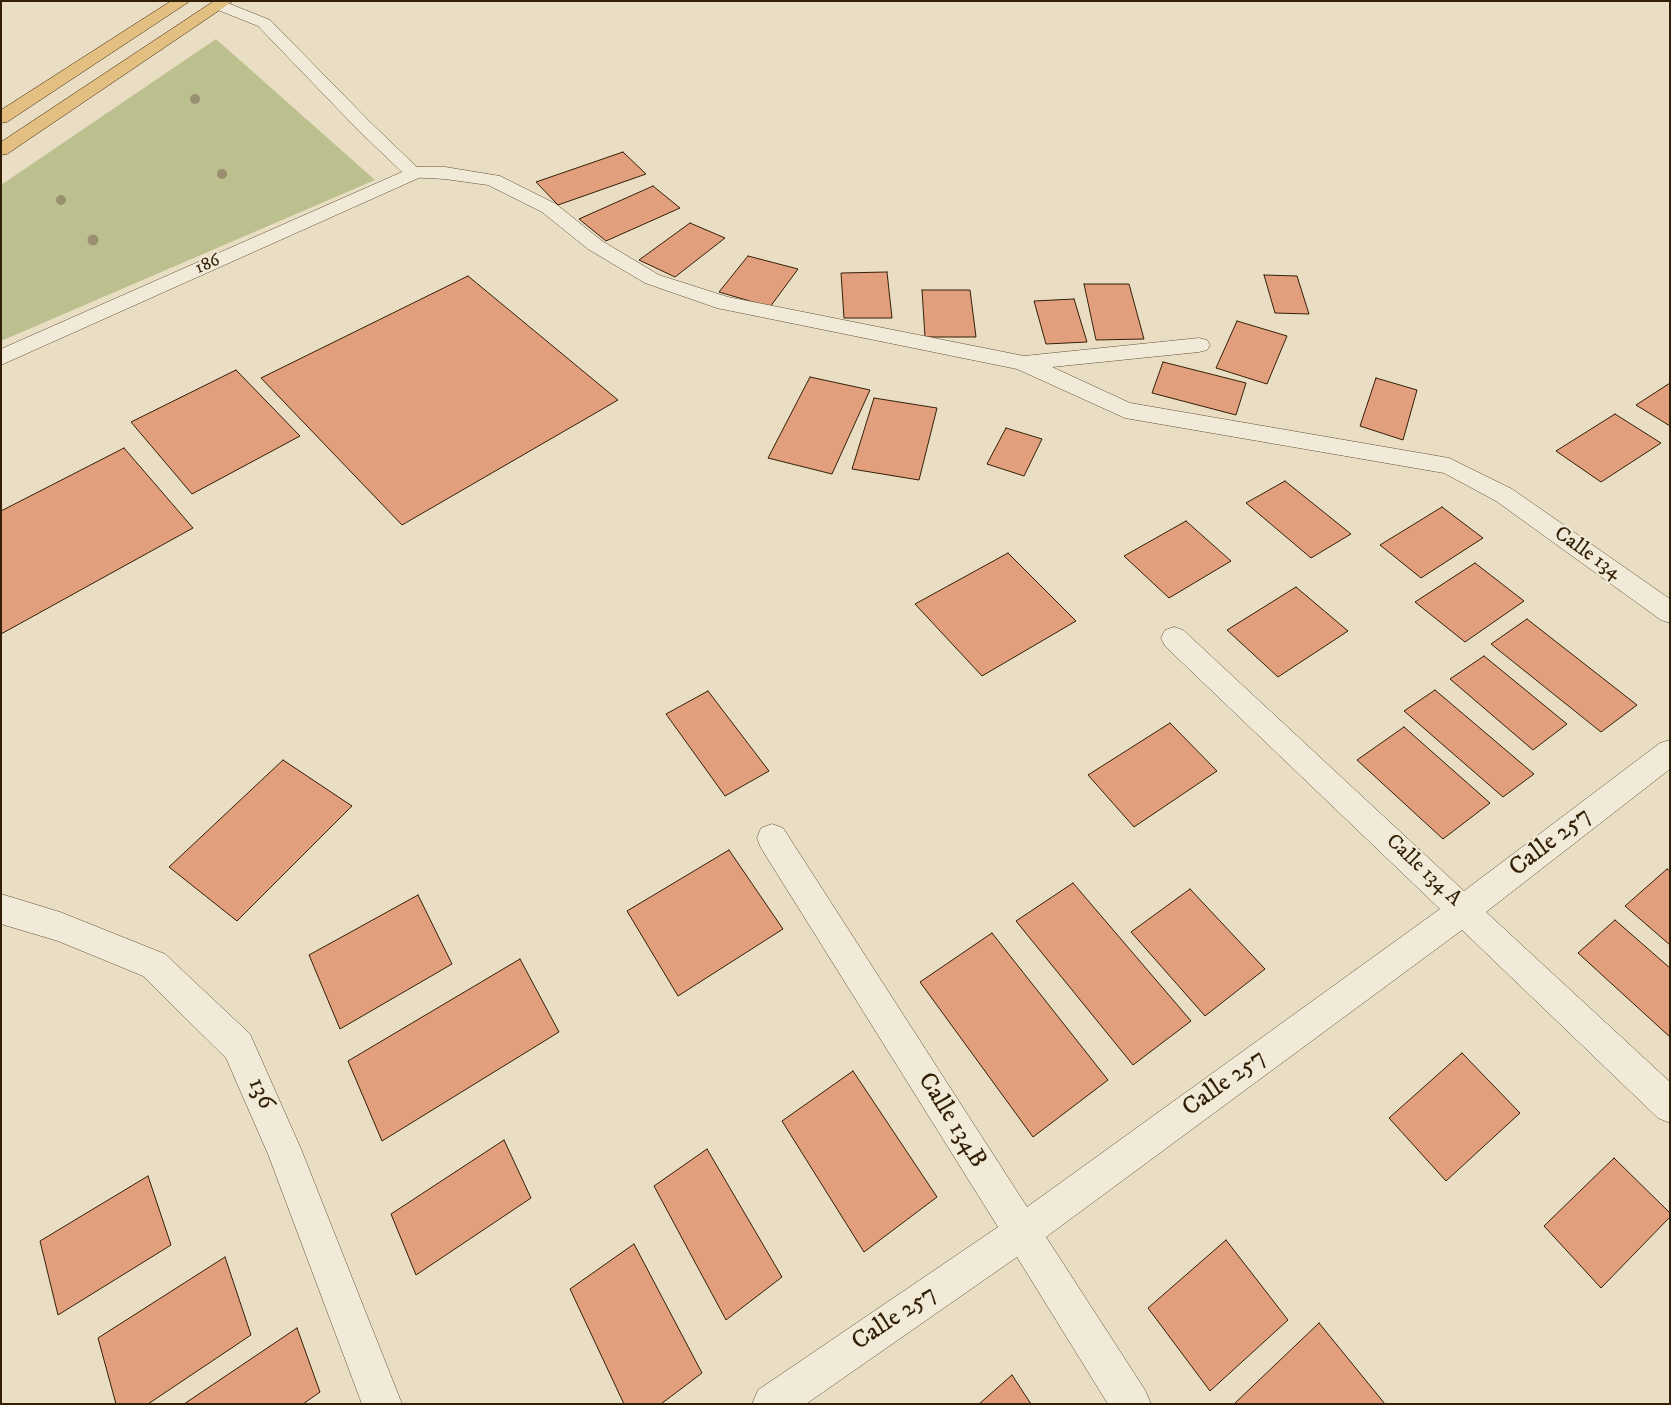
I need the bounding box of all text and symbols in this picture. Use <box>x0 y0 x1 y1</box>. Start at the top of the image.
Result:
street label: 186 <box>192 250 224 280</box>
street label: Calle 134 <box>1549 522 1625 586</box>
street label: Calle 257 <box>1504 802 1598 884</box>
street label: Calle 134 A <box>1380 830 1466 912</box>
street label: Calle 257 <box>1178 1044 1272 1124</box>
street label: Calle 134B <box>910 1068 992 1174</box>
street label: 136 <box>240 1074 280 1114</box>
street label: Calle 257 <box>847 1280 943 1358</box>

